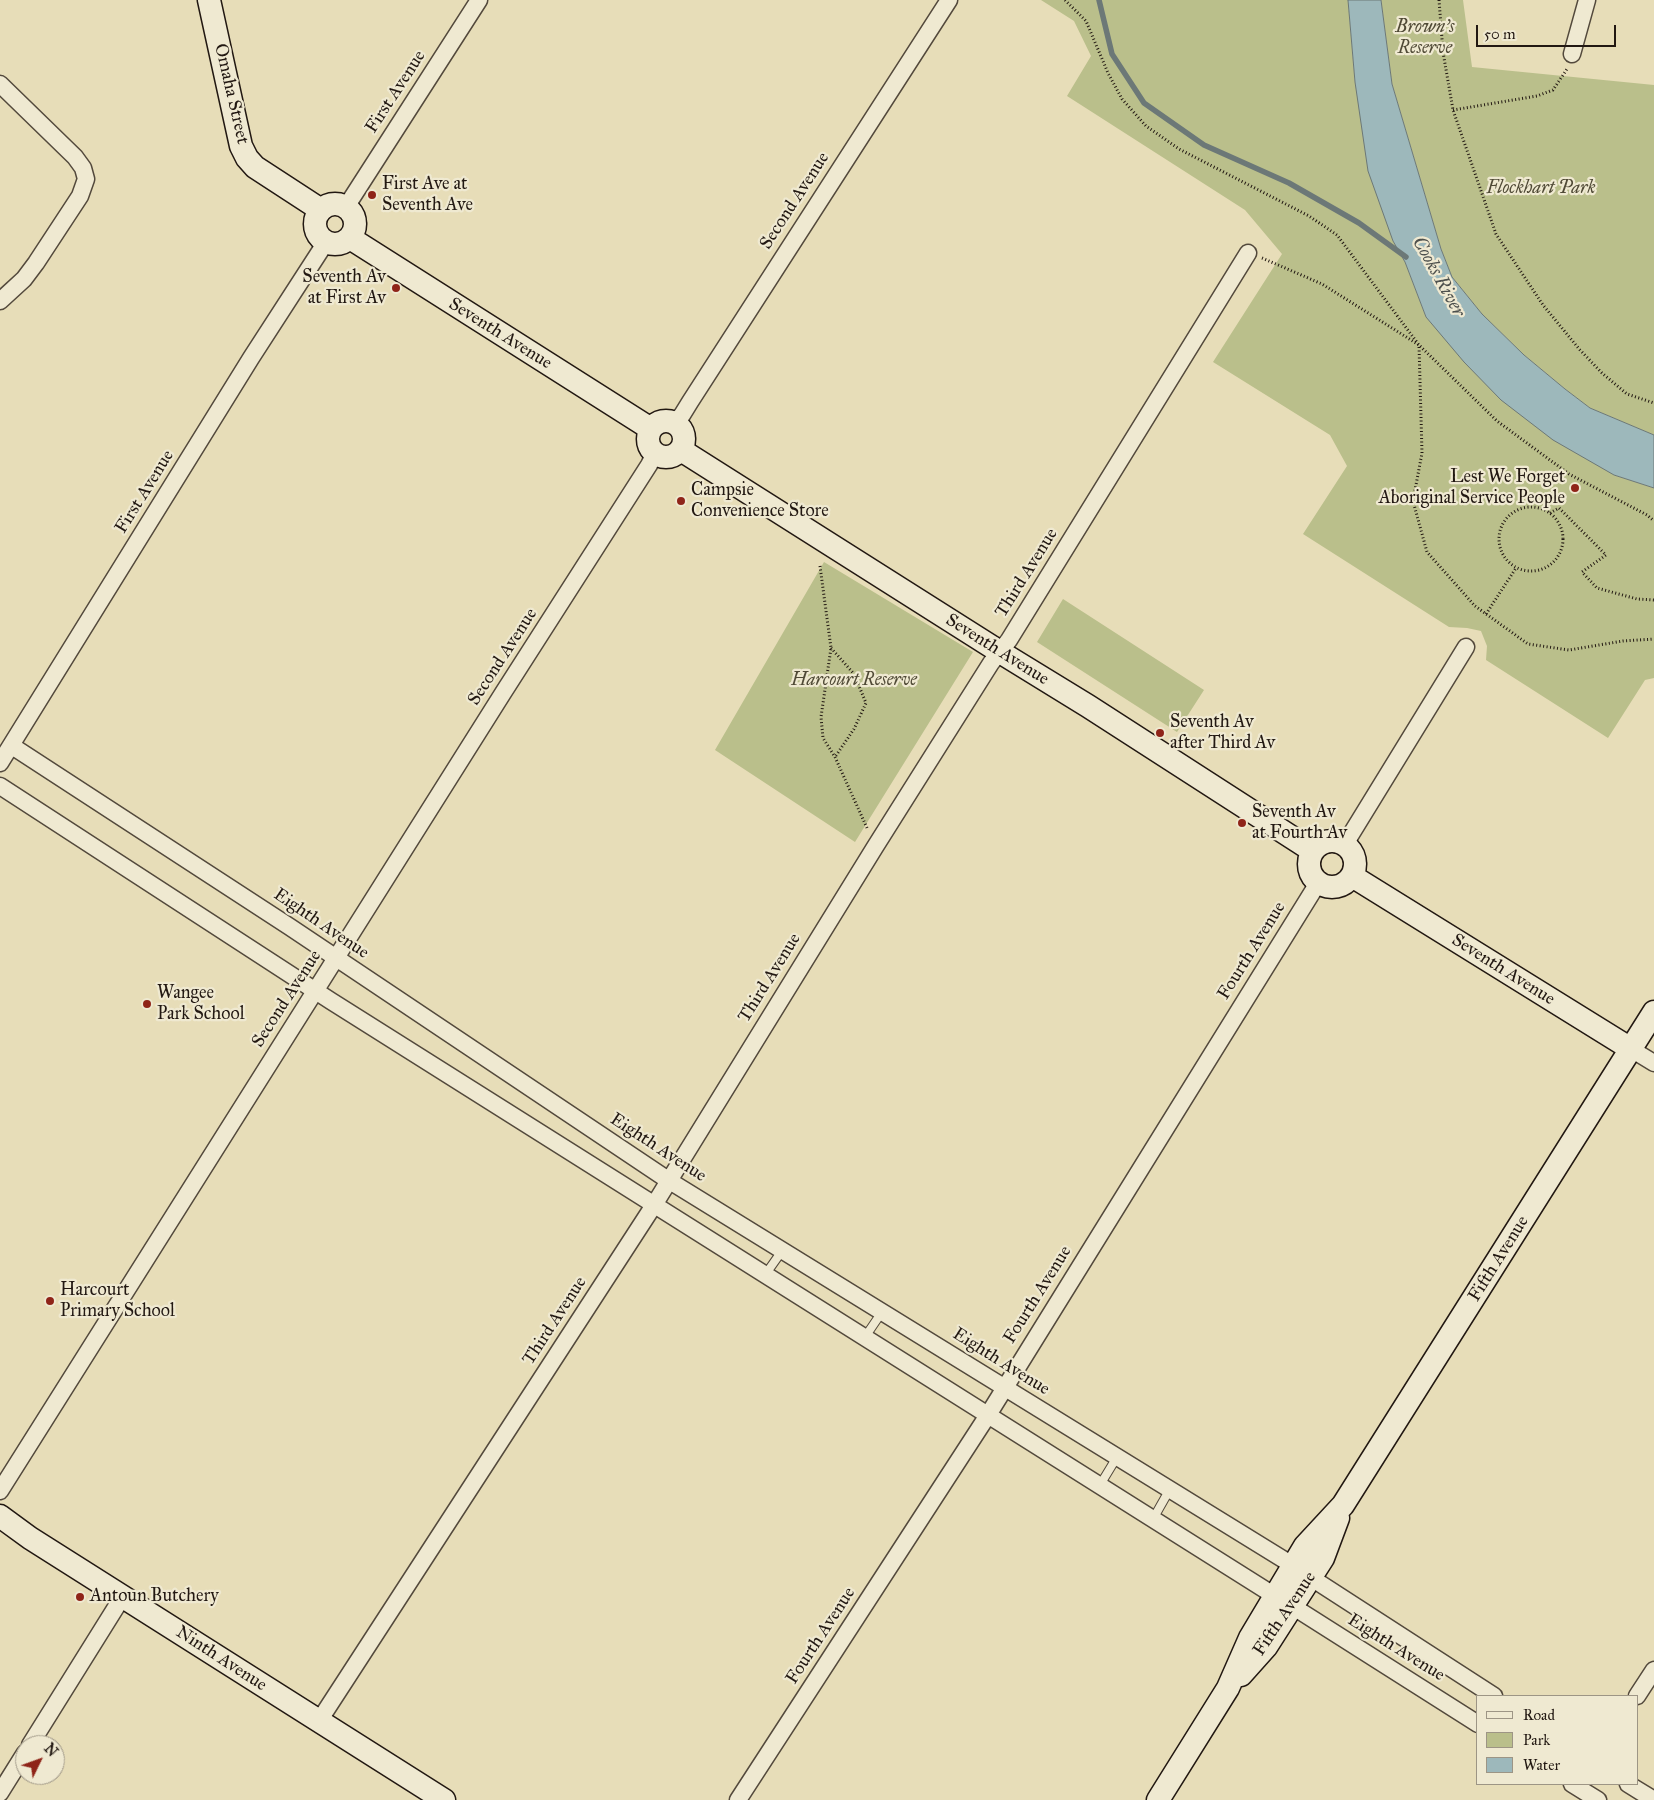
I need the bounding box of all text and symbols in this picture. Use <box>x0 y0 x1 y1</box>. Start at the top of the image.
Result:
scale bar <box>1479 15 1619 47</box>
park label: Brown's Reserve <box>1395 17 1455 59</box>
text: 50 m <box>1484 25 1516 43</box>
street label: Omaha Street <box>209 42 253 146</box>
street label: First Avenue <box>361 47 431 137</box>
street label: Second Avenue <box>756 148 834 254</box>
place label: First Ave at Seventh Ave <box>382 174 473 216</box>
park label: Flockhart Park <box>1486 178 1596 200</box>
marker: First Ave at Seventh Ave <box>366 189 378 201</box>
water label: Cooks River <box>1407 233 1469 321</box>
place label: Seventh Av at First Av <box>302 267 386 310</box>
marker: Seventh Av at First Av <box>390 282 402 294</box>
street label: Seventh Avenue <box>444 294 556 374</box>
street label: First Avenue <box>111 446 179 538</box>
place label: Lest We Forget Aboriginal Service People <box>1379 467 1565 509</box>
place label: Campsie Convenience Store <box>691 480 829 522</box>
marker: Lest We Forget Aboriginal Service People <box>1569 482 1581 494</box>
marker: Campsie Convenience Store <box>675 495 687 507</box>
street label: Third Avenue <box>991 524 1063 622</box>
street label: Second Avenue <box>464 604 542 710</box>
street label: Seventh Avenue <box>941 610 1053 690</box>
park label: Harcourt Reserve <box>791 670 917 692</box>
place label: Seventh Av after Third Av <box>1170 712 1275 754</box>
marker: Seventh Av after Third Av <box>1154 727 1166 739</box>
place label: Seventh Av at Fourth Av <box>1252 802 1347 844</box>
marker: Seventh Av at Fourth Av <box>1236 817 1248 829</box>
street label: Eighth Avenue <box>269 884 373 964</box>
street label: Fourth Avenue <box>1213 898 1291 1004</box>
street label: Third Avenue <box>734 929 806 1027</box>
street label: Seventh Avenue <box>1447 930 1559 1010</box>
street label: Second Avenue <box>248 946 326 1052</box>
place label: Wangee Park School <box>157 983 245 1026</box>
marker: Wangee Park School <box>141 998 153 1010</box>
street label: Eighth Avenue <box>606 1109 710 1187</box>
street label: Fifth Avenue <box>1464 1212 1534 1306</box>
street label: Fourth Avenue <box>999 1242 1077 1348</box>
street label: Third Avenue <box>518 1273 592 1369</box>
place label: Harcourt Primary School <box>60 1280 175 1322</box>
marker: Harcourt Primary School <box>44 1295 56 1307</box>
street label: Eighth Avenue <box>948 1324 1054 1400</box>
street label: Fifth Avenue <box>1249 1568 1321 1660</box>
street label: Fourth Avenue <box>782 1583 860 1689</box>
place label: Antoun Butchery <box>90 1586 219 1608</box>
marker: Antoun Butchery <box>74 1591 86 1603</box>
street label: Eighth Avenue <box>1343 1610 1449 1686</box>
street label: Ninth Avenue <box>171 1622 271 1696</box>
legend <box>1476 1695 1639 1785</box>
text: Road <box>1523 1706 1555 1724</box>
text: Park <box>1523 1731 1550 1749</box>
north arrow <box>15 1735 65 1785</box>
text: N <box>40 1740 61 1760</box>
text: Water <box>1523 1756 1560 1774</box>

